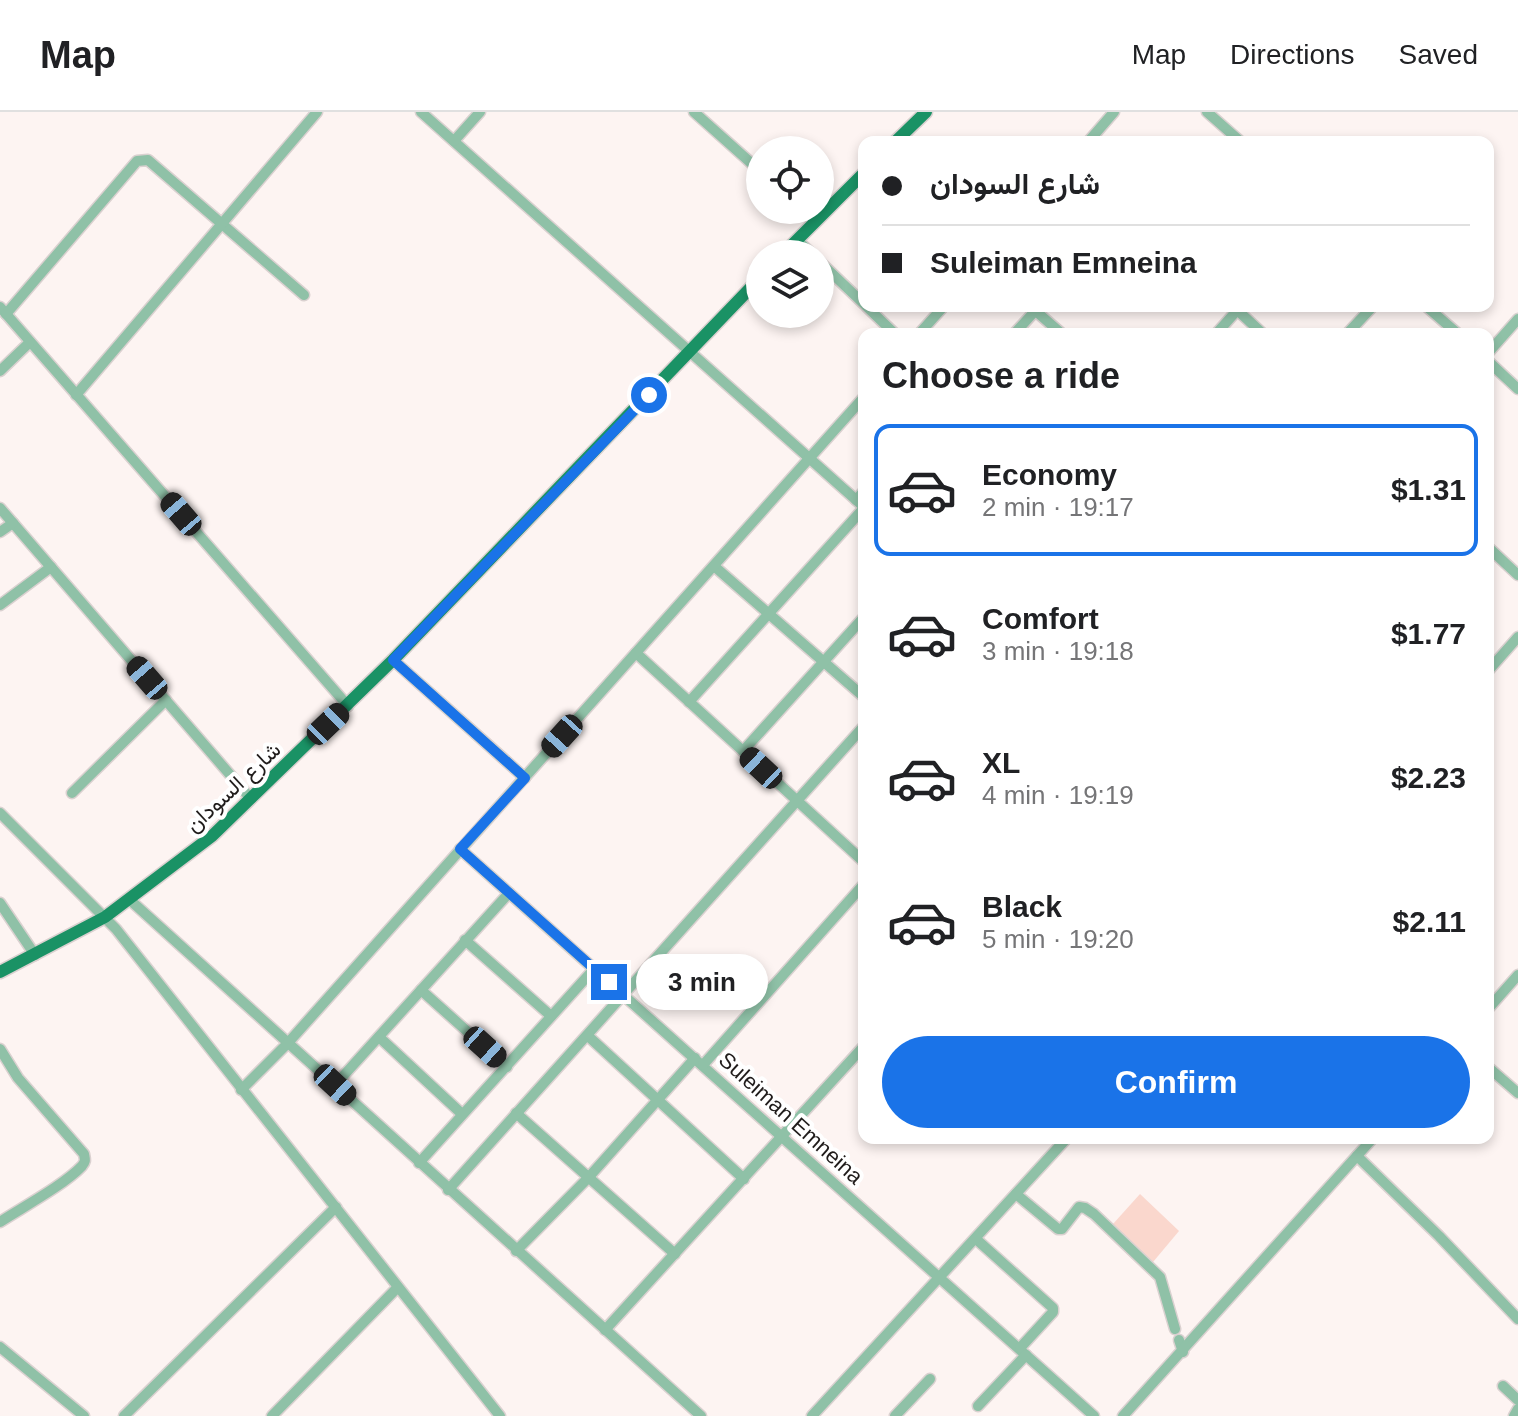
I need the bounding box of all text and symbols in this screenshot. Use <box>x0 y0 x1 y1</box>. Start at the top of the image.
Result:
text: Map <box>40 34 116 76</box>
text: Map <box>1132 39 1186 70</box>
text: Directions <box>1230 39 1355 70</box>
text: Saved <box>1399 39 1478 70</box>
map controls <box>746 136 834 328</box>
button: locate <box>746 136 834 224</box>
text: شارع السودان <box>930 167 1100 200</box>
button: layers <box>746 240 834 328</box>
text: Suleiman Emneina <box>930 246 1197 279</box>
text: Choose a ride <box>882 355 1120 396</box>
route start <box>631 377 667 413</box>
icon: car <box>886 454 958 526</box>
text: Economy <box>982 458 1117 491</box>
text: $1.31 <box>1391 473 1466 506</box>
car <box>156 488 206 540</box>
text: 2 min · 19:17 <box>982 492 1134 522</box>
icon: car <box>886 598 958 670</box>
text: Comfort <box>982 602 1099 635</box>
text: $1.77 <box>1391 617 1466 650</box>
text: 3 min · 19:18 <box>982 636 1134 666</box>
car <box>122 652 172 704</box>
car <box>302 699 354 749</box>
car <box>537 710 587 762</box>
street label: شارع السودان <box>180 737 287 839</box>
icon: car <box>886 742 958 814</box>
car <box>735 743 787 793</box>
text: XL <box>982 746 1020 779</box>
text: $2.23 <box>1391 761 1466 794</box>
text: 4 min · 19:19 <box>982 780 1134 810</box>
icon: car <box>886 886 958 958</box>
text: Black <box>982 890 1062 923</box>
text: $2.11 <box>1393 905 1466 938</box>
text: 5 min · 19:20 <box>982 924 1134 954</box>
callout: 3 min <box>637 954 769 1010</box>
route end <box>591 964 627 1000</box>
text: 3 min <box>668 967 736 997</box>
car <box>459 1022 511 1072</box>
button: Confirm <box>882 1036 1470 1128</box>
street label: Suleiman Emneina <box>714 1047 869 1190</box>
car <box>309 1060 361 1110</box>

